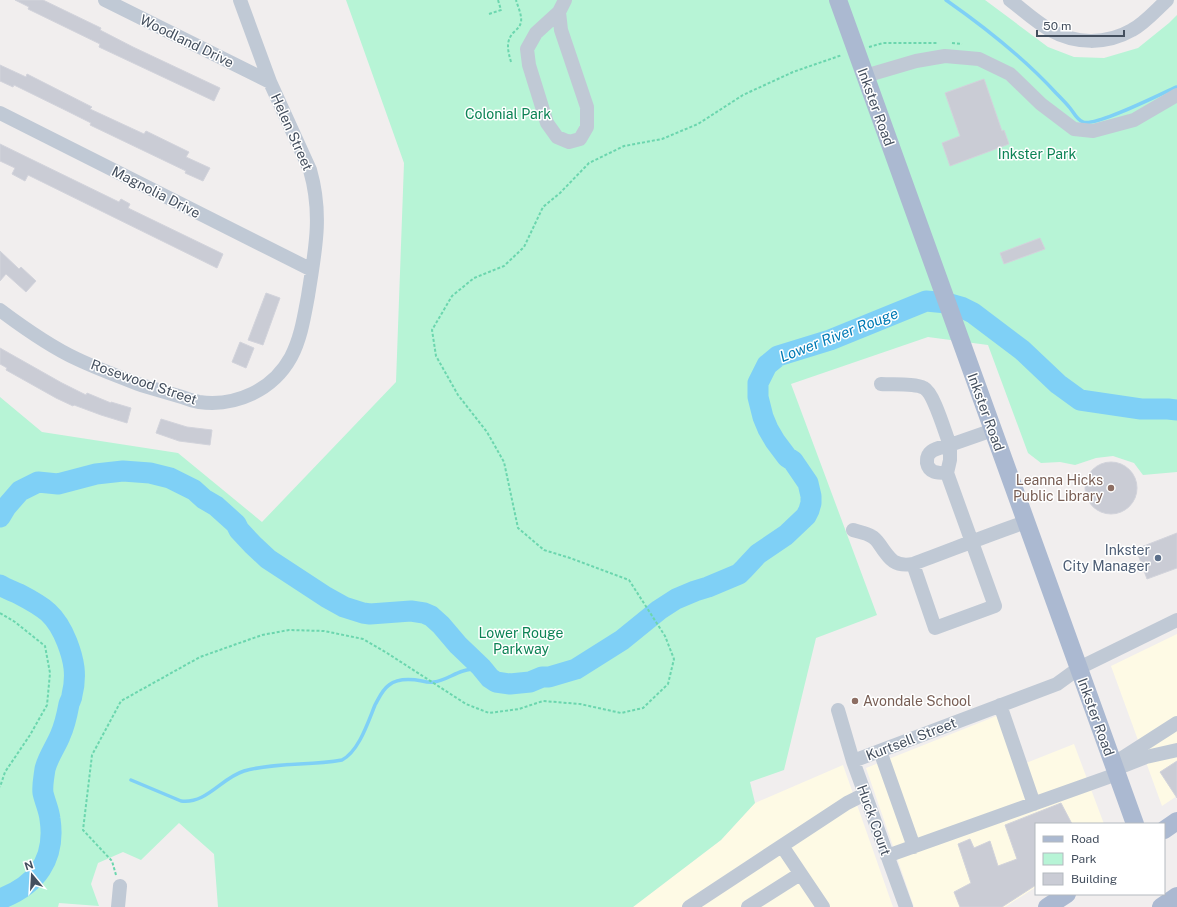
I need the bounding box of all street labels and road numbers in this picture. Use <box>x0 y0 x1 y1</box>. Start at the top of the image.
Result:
street label: Woodland Drive <box>138 11 237 71</box>
street label: Inkster Road <box>854 66 898 148</box>
street label: Helen Street <box>268 91 316 173</box>
street label: Magnolia Drive <box>109 163 203 221</box>
street label: Rosewood Street <box>89 356 199 408</box>
street label: Inkster Road <box>964 371 1008 453</box>
street label: Inkster Road <box>1074 676 1118 758</box>
street label: Kurtsell Street <box>863 714 959 764</box>
street label: Huck Court <box>854 782 894 858</box>

